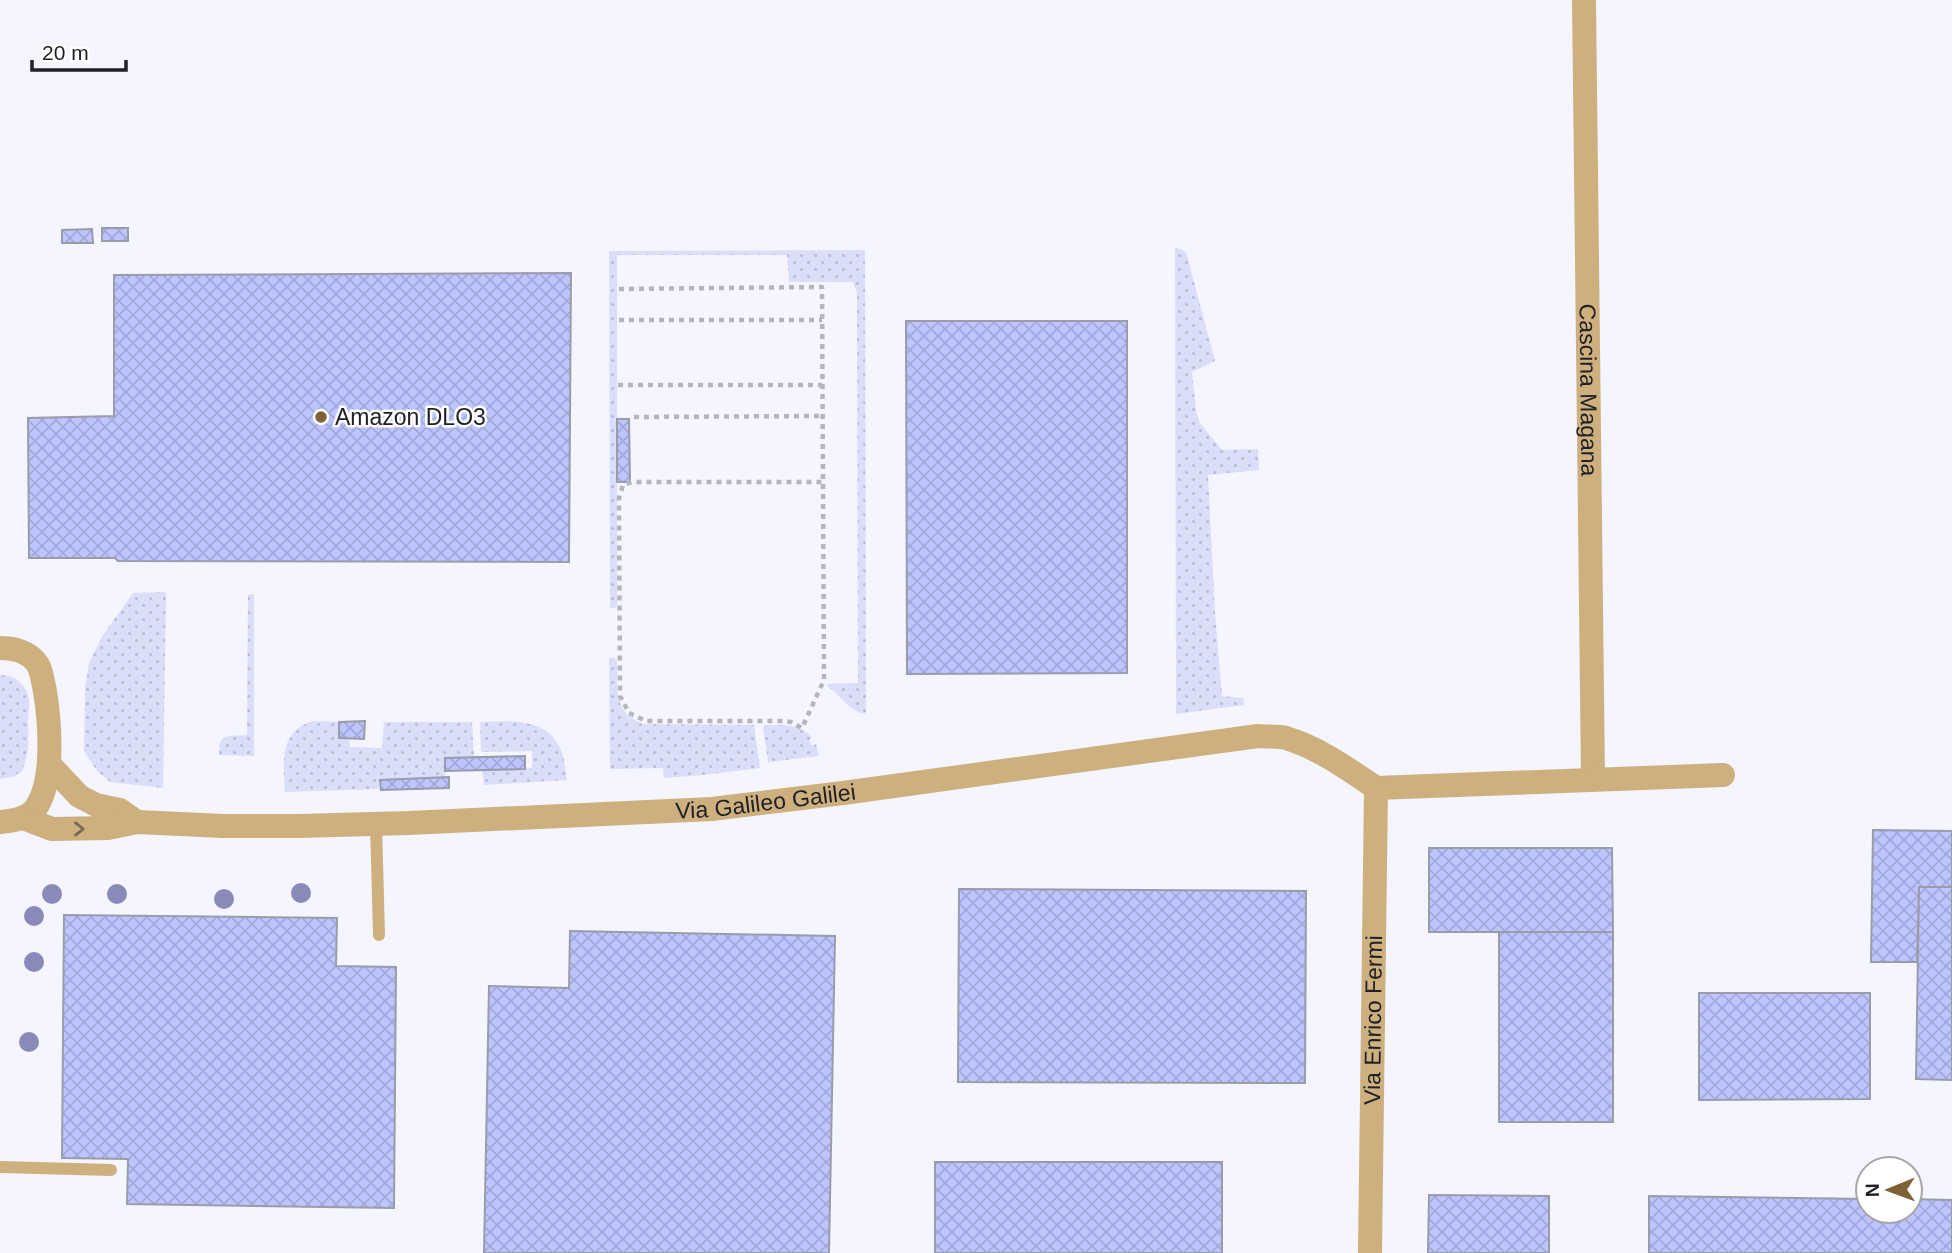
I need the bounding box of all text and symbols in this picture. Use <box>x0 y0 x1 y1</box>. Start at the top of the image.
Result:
scale bar <box>32 28 126 72</box>
text: 20 m <box>42 41 89 64</box>
street label: Cascina Magana <box>1575 303 1603 477</box>
place label: Amazon DLO3 <box>335 404 486 430</box>
marker: Amazon DLO3 <box>313 409 329 425</box>
street label: Via Galileo Galilei <box>675 778 857 824</box>
one-way arrow <box>74 821 85 836</box>
street label: Via Enrico Fermi <box>1359 935 1387 1105</box>
north arrow <box>1854 1155 1924 1225</box>
text: N <box>1862 1183 1883 1197</box>

